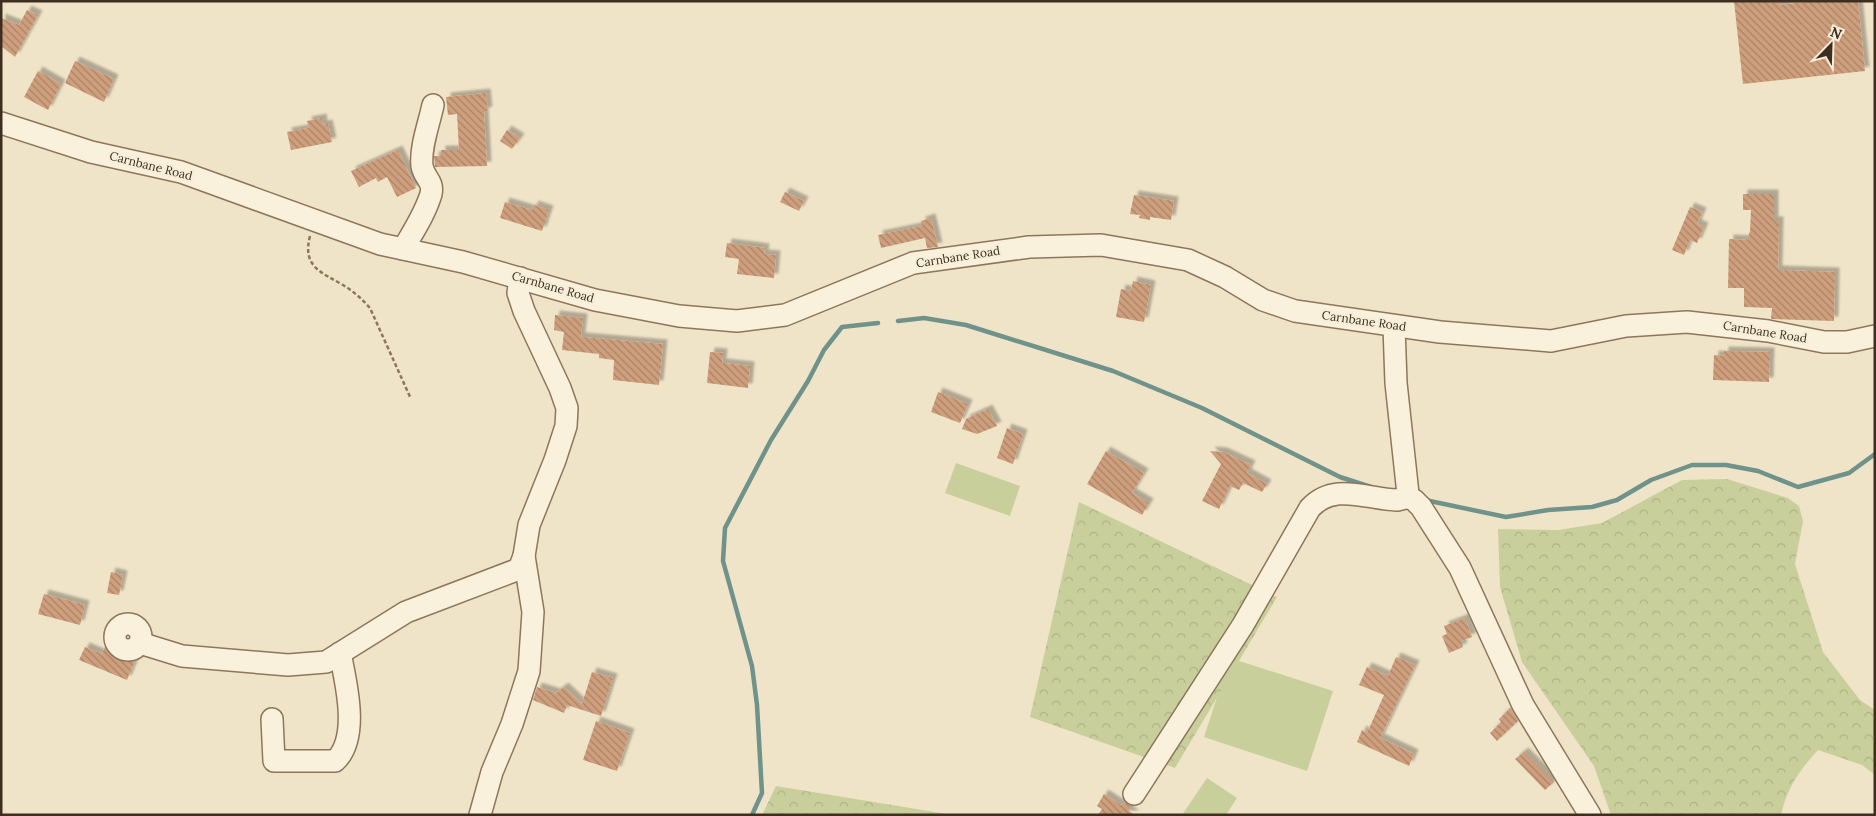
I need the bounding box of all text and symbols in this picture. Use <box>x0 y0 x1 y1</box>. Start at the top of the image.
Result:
north arrow <box>1806 20 1856 70</box>
text: N <box>1828 23 1845 44</box>
street label: Carnbane Road <box>108 148 194 183</box>
street label: Carnbane Road <box>915 242 1001 271</box>
street label: Carnbane Road <box>510 268 596 305</box>
street label: Carnbane Road <box>1321 307 1407 334</box>
street label: Carnbane Road <box>1722 317 1808 346</box>

